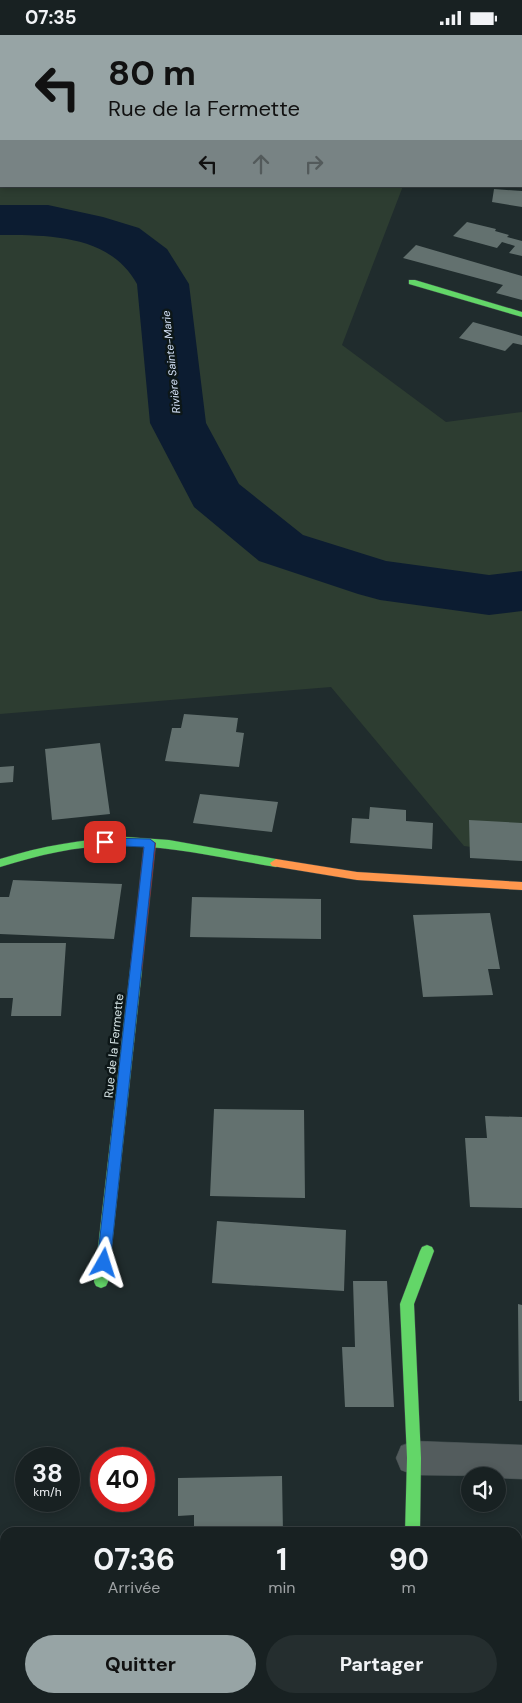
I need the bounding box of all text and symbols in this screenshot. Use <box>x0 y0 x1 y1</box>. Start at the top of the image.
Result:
text: 07:35 <box>25 5 77 30</box>
text: 80 m <box>108 50 196 96</box>
icon: left <box>25 55 90 120</box>
text: Rue de la Fermette <box>108 94 300 123</box>
icon: left <box>194 150 222 178</box>
icon: ahead <box>247 150 275 178</box>
icon: right <box>300 150 328 178</box>
water label: Rivière Sainte-Marie <box>159 310 183 414</box>
pin <box>84 821 126 863</box>
icon: arrive <box>91 828 119 856</box>
street label: Rue de la Fermette <box>101 993 127 1099</box>
position arrow <box>77 1236 129 1288</box>
speed limit sign: 40 <box>90 1447 155 1512</box>
text: 38 <box>32 1457 63 1490</box>
map controls <box>461 1467 506 1512</box>
button: sound <box>461 1467 506 1512</box>
text: km/h <box>33 1484 62 1500</box>
text: 07:36 <box>93 1540 175 1579</box>
text: 1 <box>276 1540 287 1579</box>
text: 90 <box>389 1540 429 1579</box>
text: Arrivée <box>108 1577 160 1598</box>
text: min <box>268 1577 295 1598</box>
text: m <box>402 1577 416 1598</box>
button: Quitter <box>25 1635 256 1693</box>
button: Partager <box>266 1635 497 1693</box>

